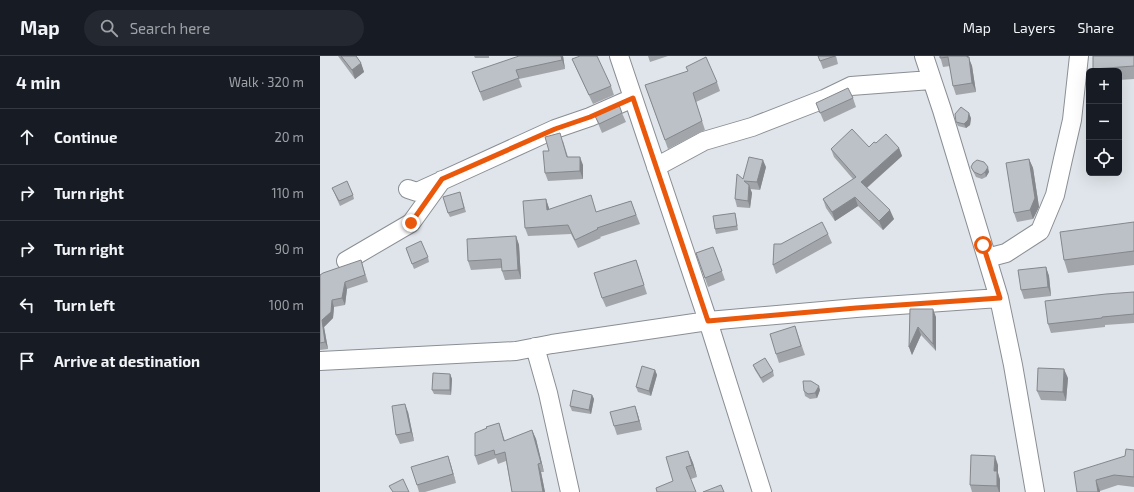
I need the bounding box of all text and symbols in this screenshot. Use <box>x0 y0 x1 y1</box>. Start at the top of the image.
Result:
search box <box>84 10 364 46</box>
text: Map <box>20 16 60 39</box>
icon: search <box>98 17 120 39</box>
text: Search here <box>130 19 210 37</box>
text: Map <box>963 19 991 36</box>
text: Layers <box>1013 19 1055 36</box>
text: Share <box>1077 19 1114 36</box>
map controls <box>1086 68 1122 176</box>
button: + <box>1086 68 1122 104</box>
text: 4 min <box>16 72 60 92</box>
text: Walk · 320 m <box>229 74 304 90</box>
button: − <box>1086 104 1122 140</box>
icon: ahead <box>16 126 38 148</box>
text: Continue <box>54 128 117 146</box>
text: 20 m <box>275 129 304 145</box>
button: locate <box>1086 140 1122 176</box>
icon: right <box>16 182 38 204</box>
text: Turn right <box>54 184 124 202</box>
text: 110 m <box>272 185 304 201</box>
route end <box>402 214 420 232</box>
route start <box>974 236 992 254</box>
icon: right <box>16 238 38 260</box>
text: Turn right <box>54 240 124 258</box>
text: 90 m <box>274 241 304 257</box>
icon: left <box>16 294 38 316</box>
text: Turn left <box>54 296 115 314</box>
text: 100 m <box>269 297 304 313</box>
icon: arrive <box>16 350 38 372</box>
text: Arrive at destination <box>54 352 200 370</box>

